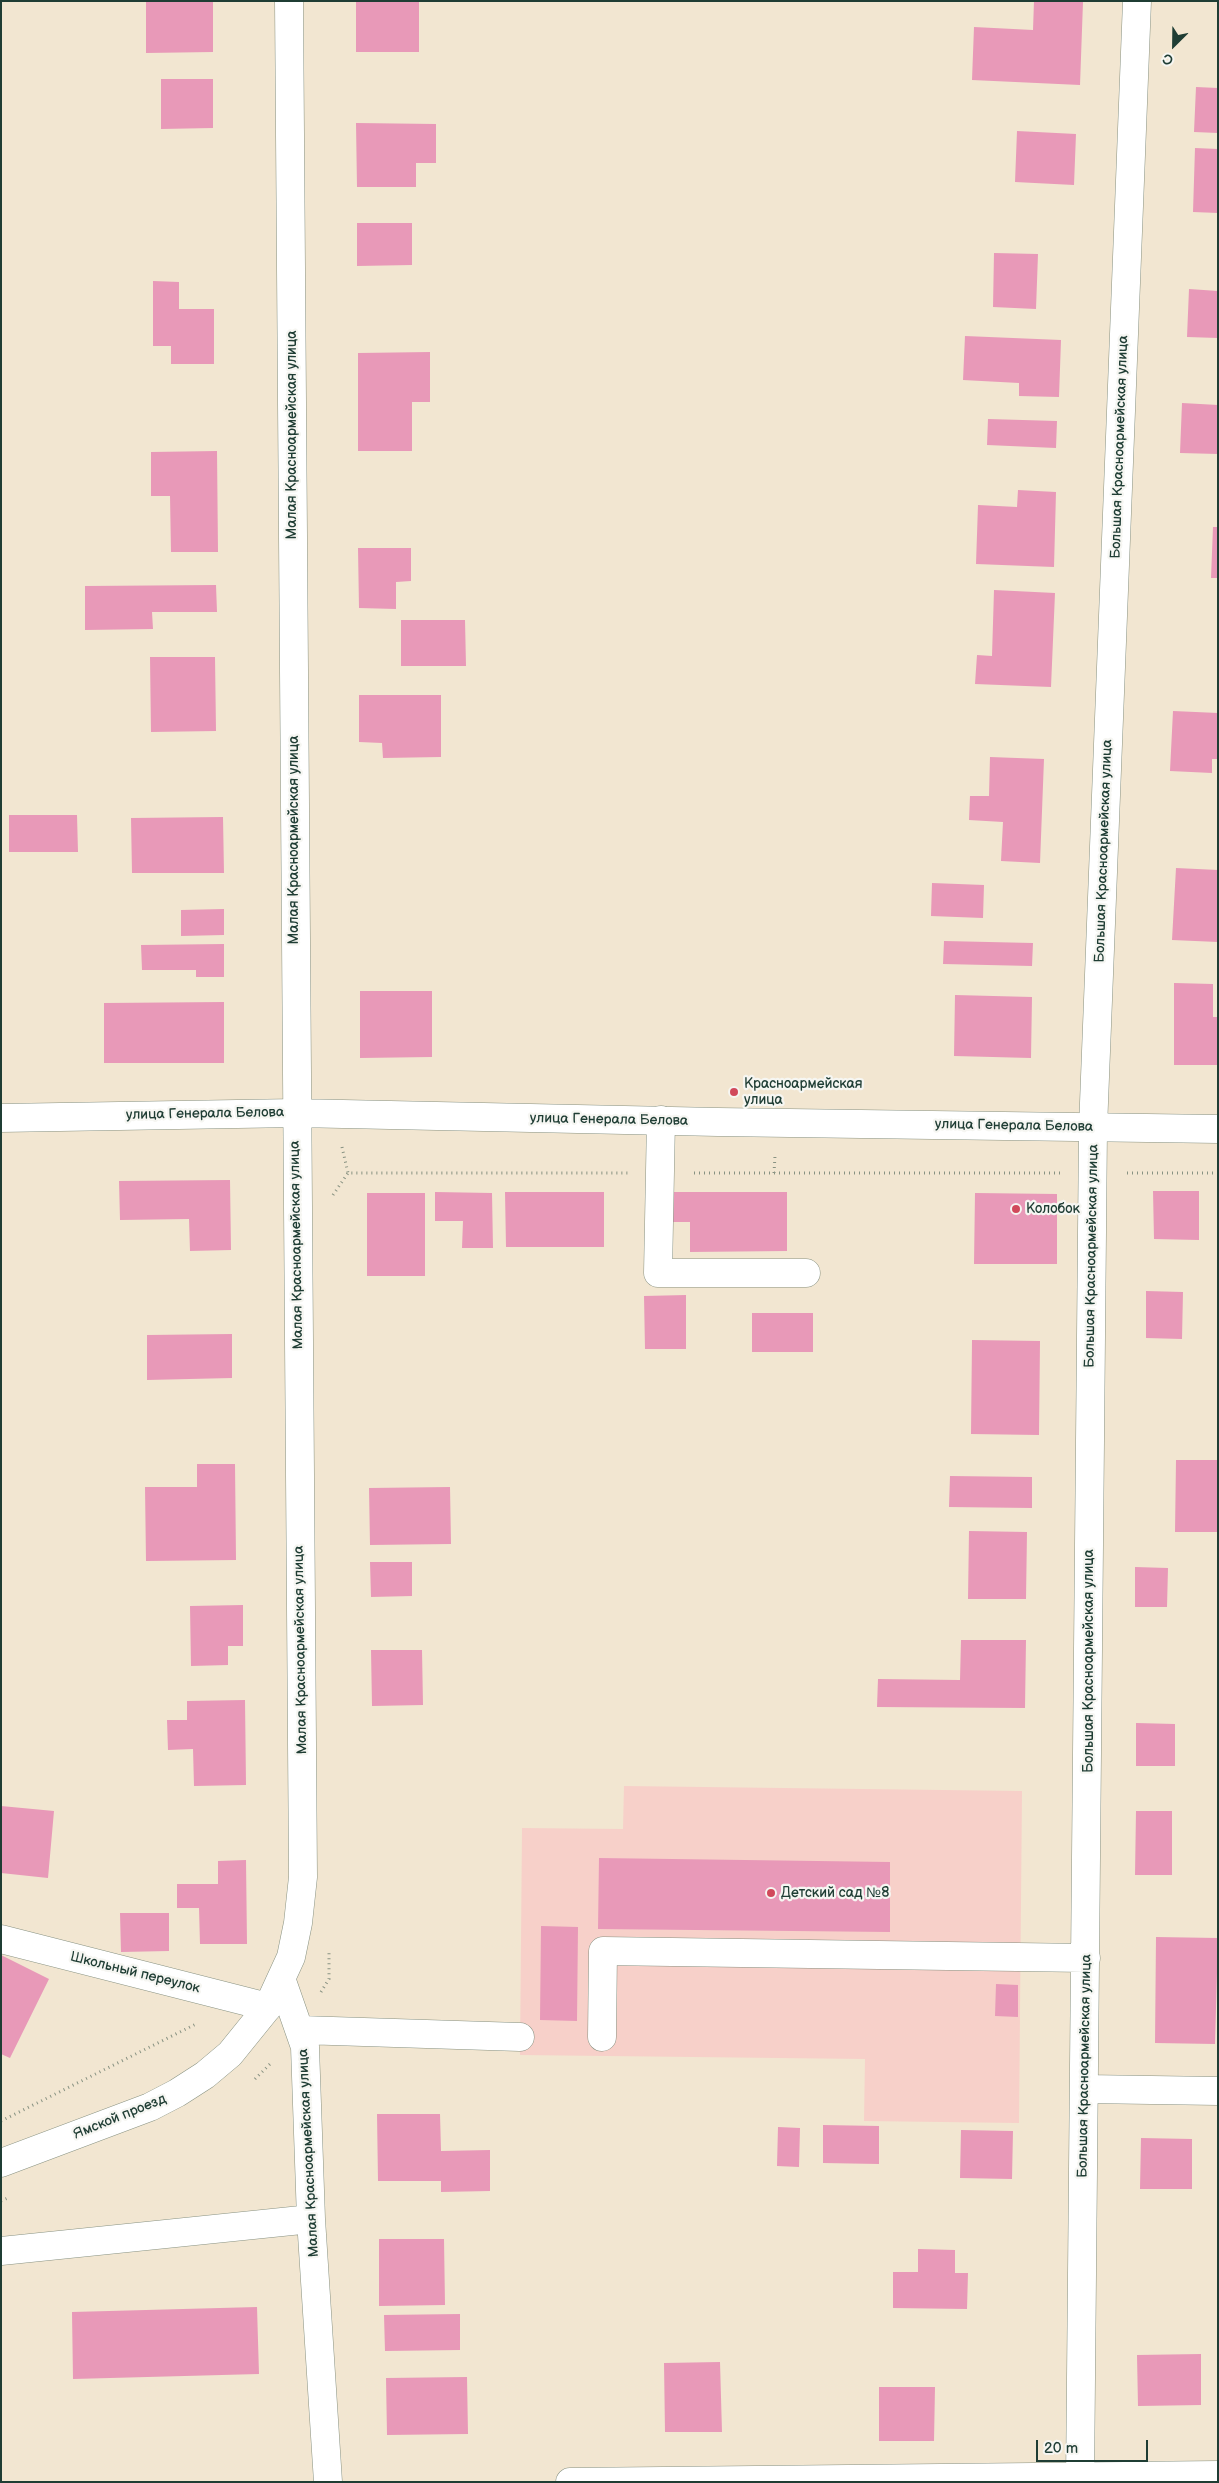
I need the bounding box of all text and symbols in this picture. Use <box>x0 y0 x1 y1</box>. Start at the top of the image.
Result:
north arrow <box>1149 20 1199 70</box>
text: С <box>1160 50 1176 69</box>
street label: Малая Красноармейская улица <box>284 331 300 539</box>
street label: Большая Красноармейская улица <box>1108 335 1132 559</box>
street label: Малая Красноармейская улица <box>286 736 302 944</box>
street label: Большая Красноармейская улица <box>1092 739 1116 963</box>
place label: Красноармейская улица <box>744 1076 863 1108</box>
marker: Красноармейская улица <box>728 1086 740 1098</box>
street label: улица Генерала Белова <box>126 1104 284 1124</box>
street label: улица Генерала Белова <box>530 1110 688 1130</box>
street label: улица Генерала Белова <box>935 1116 1093 1136</box>
street label: Малая Красноармейская улица <box>287 1140 307 1350</box>
street label: Большая Красноармейская улица <box>1082 1144 1102 1368</box>
place label: Колобок <box>1026 1201 1080 1217</box>
marker: Колобок <box>1010 1203 1022 1215</box>
street label: Малая Красноармейская улица <box>291 1545 311 1755</box>
street label: Большая Красноармейская улица <box>1081 1549 1097 1773</box>
place label: Детский сад №8 <box>781 1885 889 1901</box>
marker: Детский сад №8 <box>765 1887 777 1899</box>
street label: Школьный переулок <box>68 1949 202 1997</box>
street label: Большая Красноармейская улица <box>1075 1954 1095 2178</box>
street label: Малая Красноармейская улица <box>295 2048 323 2258</box>
street label: Ямской проезд <box>71 2091 169 2143</box>
scale bar <box>1039 2430 1152 2462</box>
text: 20 m <box>1044 2439 1078 2458</box>

